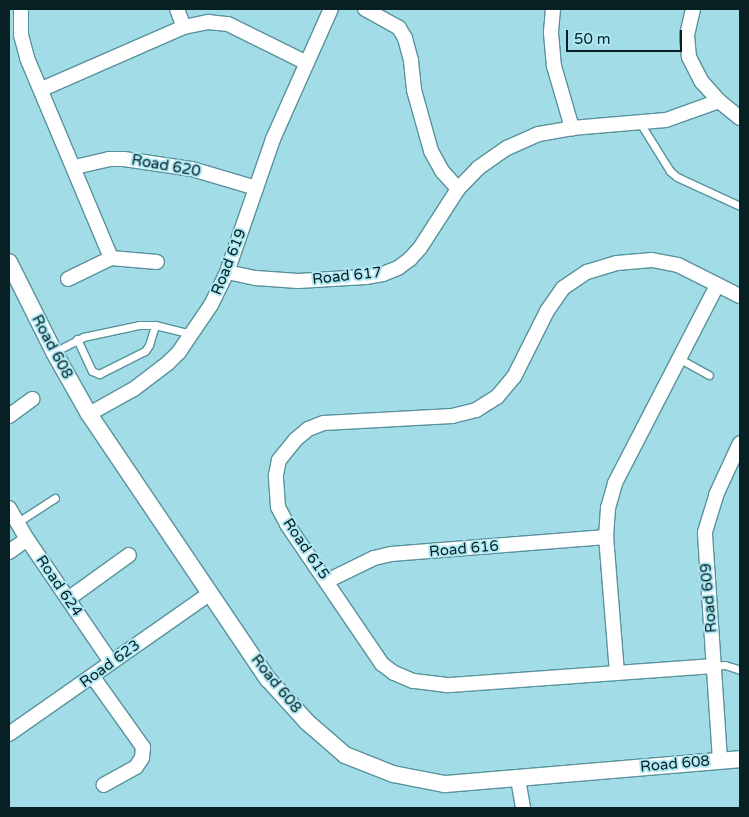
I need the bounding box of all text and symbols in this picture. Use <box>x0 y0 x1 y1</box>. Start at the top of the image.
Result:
scale bar <box>569 20 685 52</box>
text: 50 m <box>574 30 611 48</box>
street label: Road 620 <box>130 151 202 181</box>
street label: Road 619 <box>208 226 250 298</box>
street label: Road 617 <box>311 263 383 289</box>
street label: Road 608 <box>28 312 76 382</box>
street label: Road 615 <box>279 515 333 583</box>
street label: Road 616 <box>428 537 500 561</box>
street label: Road 624 <box>32 552 86 620</box>
street label: Road 609 <box>697 562 721 634</box>
street label: Road 623 <box>76 636 144 692</box>
street label: Road 608 <box>247 651 305 717</box>
street label: Road 608 <box>639 752 711 776</box>

